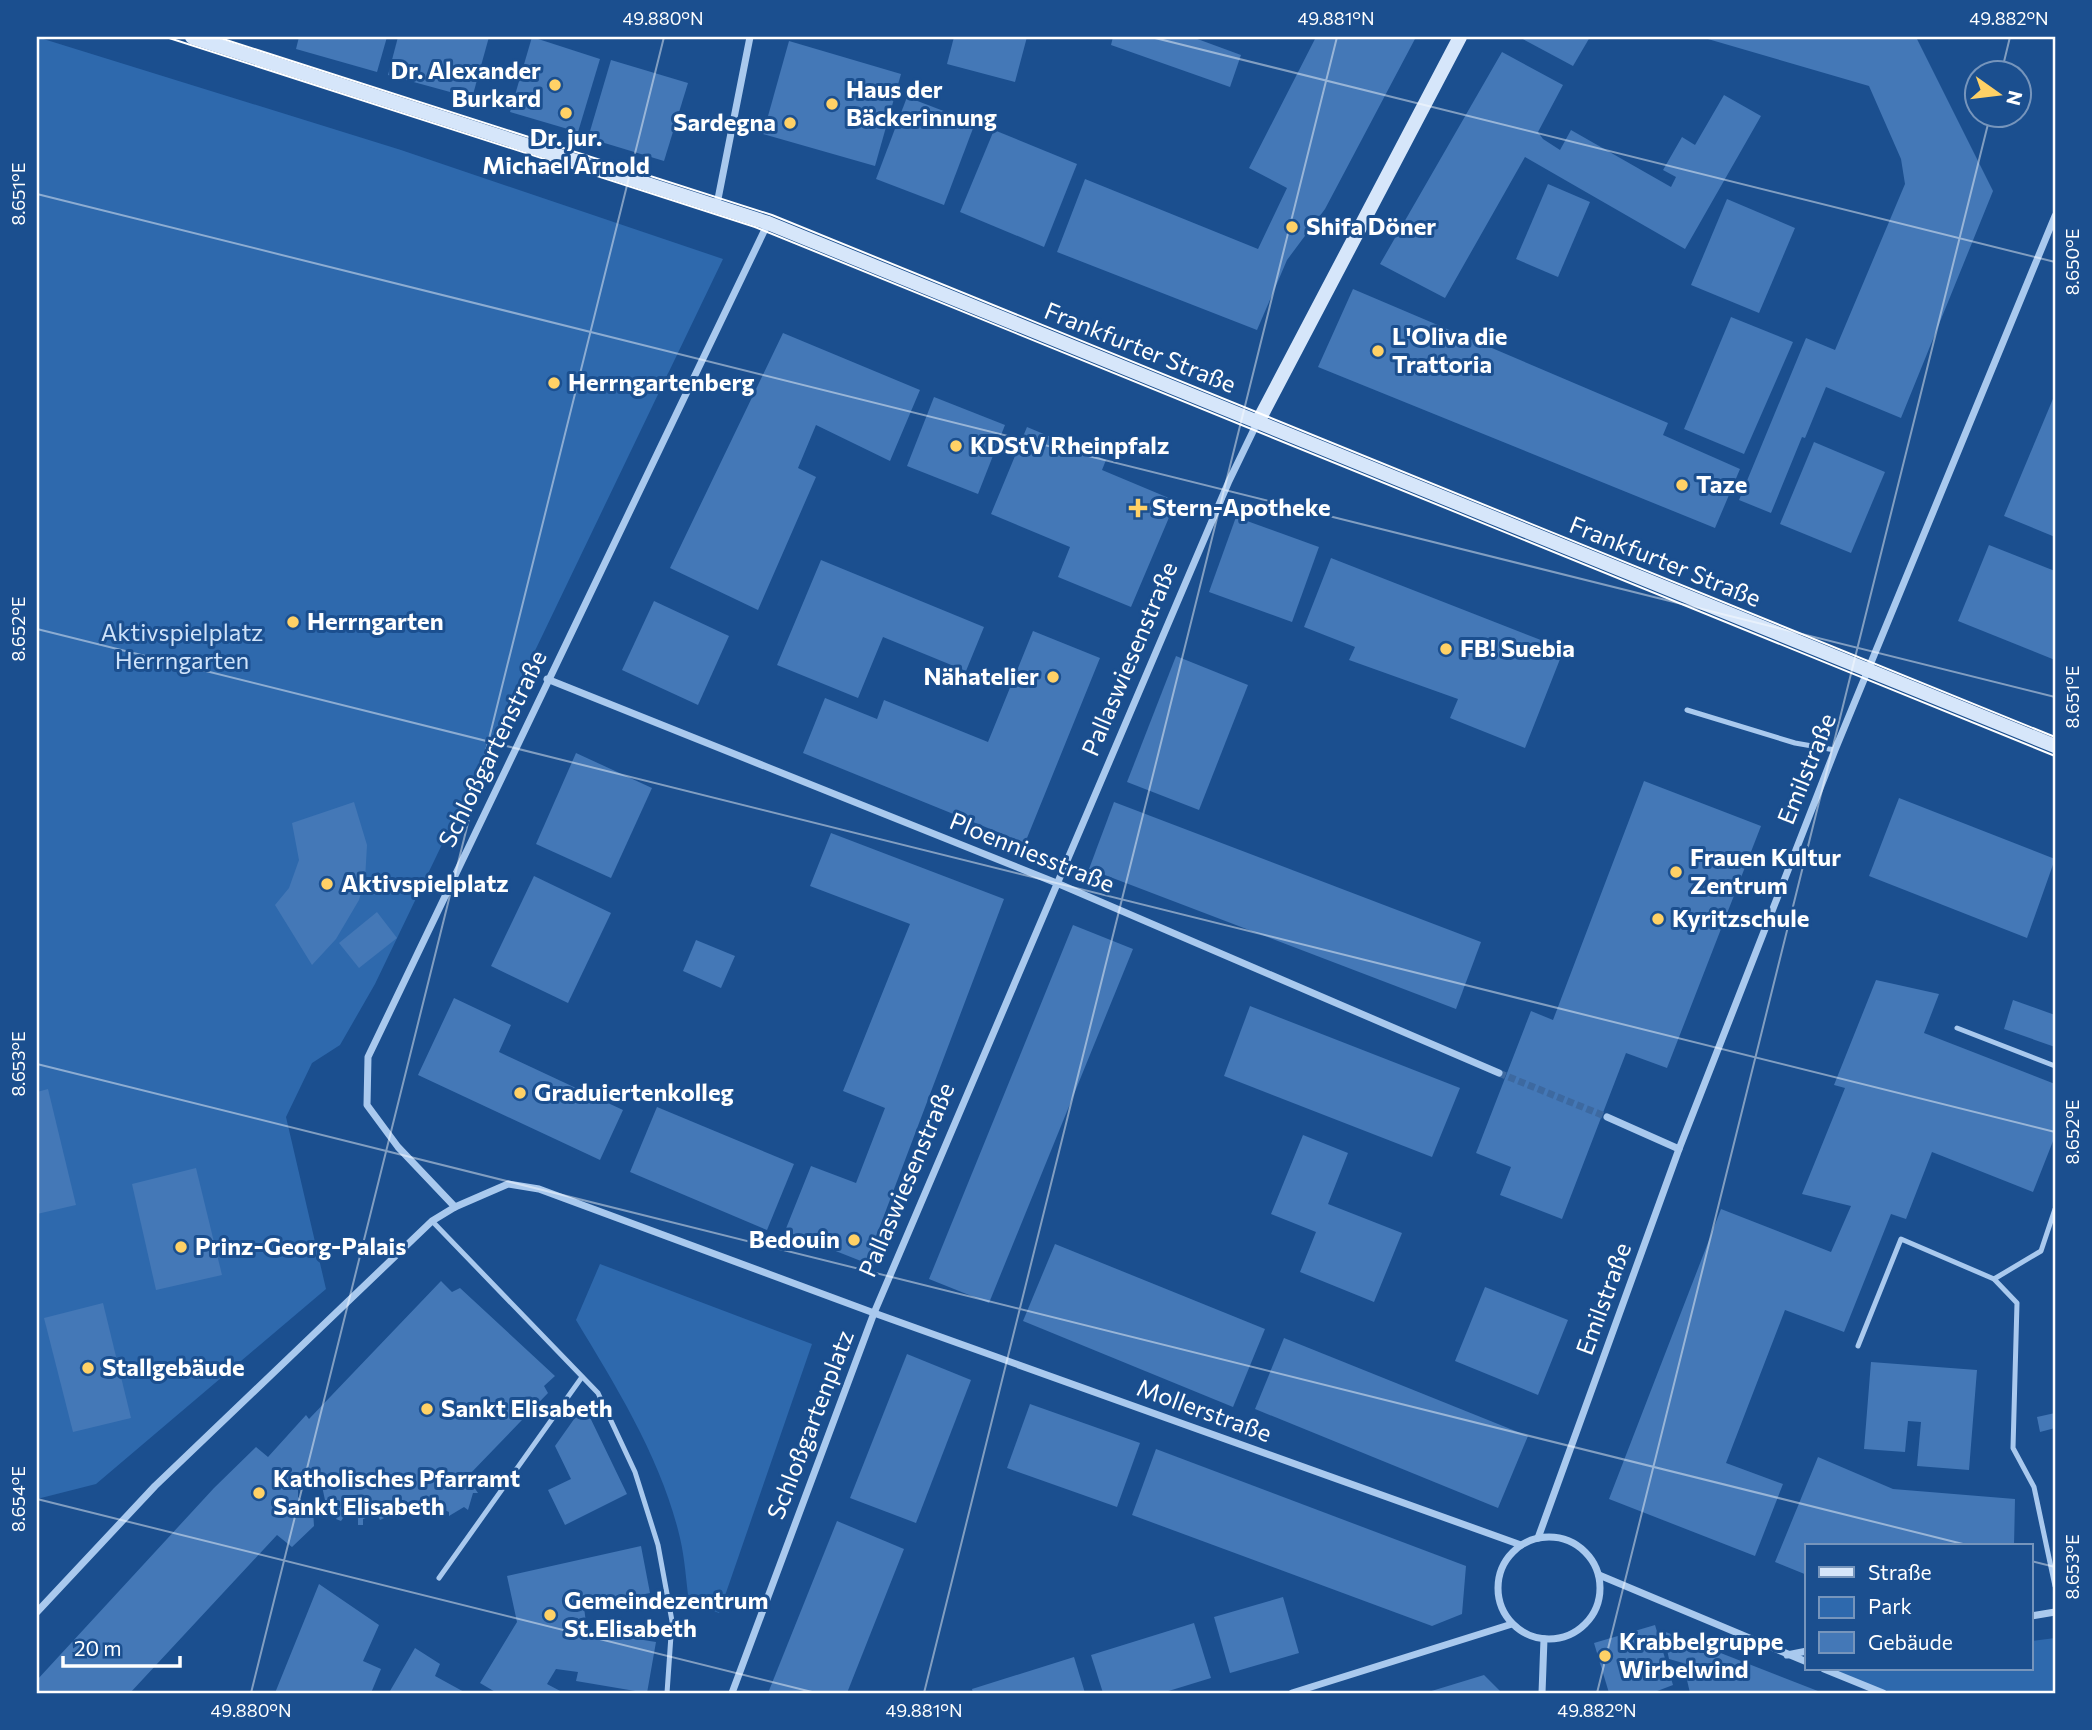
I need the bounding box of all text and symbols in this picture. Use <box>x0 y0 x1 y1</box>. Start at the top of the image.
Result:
text: 49.880°N <box>623 7 703 29</box>
text: 49.881°N <box>1297 7 1375 29</box>
text: 49.882°N <box>1969 7 2049 29</box>
place label: Dr. Alexander Burkard <box>391 55 541 112</box>
north arrow <box>1962 60 2032 130</box>
place label: Haus der Bäckerinnung <box>846 74 997 131</box>
marker: Dr. Alexander Burkard <box>547 77 563 93</box>
text: N <box>2002 89 2028 108</box>
marker: Haus der Bäckerinnung <box>824 96 840 112</box>
marker: Dr. jur. Michael Arnold <box>558 105 574 121</box>
place label: Sardegna <box>673 107 776 136</box>
marker: Sardegna <box>782 115 798 131</box>
place label: Dr. jur. Michael Arnold <box>482 122 650 179</box>
text: 8.651°E <box>7 163 29 225</box>
place label: Shifa Döner <box>1306 211 1436 240</box>
marker: Shifa Döner <box>1284 219 1300 235</box>
text: 8.650°E <box>2061 229 2083 295</box>
street label: Frankfurter Straße <box>1041 295 1240 398</box>
place label: L'Oliva die Trattoria <box>1392 321 1508 378</box>
marker: L'Oliva die Trattoria <box>1370 343 1386 359</box>
place label: Herrngartenberg <box>568 367 754 396</box>
marker: Herrngartenberg <box>546 375 562 391</box>
place label: KDStV Rheinpfalz <box>970 430 1169 459</box>
marker: KDStV Rheinpfalz <box>948 438 964 454</box>
place label: Taze <box>1696 469 1747 498</box>
marker: Taze <box>1674 477 1690 493</box>
place label: Stern-Apotheke <box>1152 492 1331 521</box>
marker: Stern-Apotheke <box>1130 500 1146 516</box>
street label: Frankfurter Straße <box>1566 509 1765 612</box>
street label: Pallaswiesenstraße <box>1075 557 1183 760</box>
text: 8.652°E <box>7 596 29 662</box>
place label: Herrngarten <box>307 606 444 635</box>
marker: Herrngarten <box>285 614 301 630</box>
park label: Aktivspielplatz Herrngarten <box>101 617 263 674</box>
place label: FB! Suebia <box>1460 633 1575 662</box>
marker: FB! Suebia <box>1438 641 1454 657</box>
street label: Schloßgartenstraße <box>431 645 552 851</box>
place label: Nähatelier <box>924 661 1039 690</box>
text: 8.651°E <box>2061 666 2083 728</box>
marker: Nähatelier <box>1045 669 1061 685</box>
street label: Emilstraße <box>1770 709 1841 828</box>
street label: Ploenniesstraße <box>946 805 1119 898</box>
place label: Frauen Kultur Zentrum <box>1690 842 1841 899</box>
marker: Frauen Kultur Zentrum <box>1668 864 1684 880</box>
place label: Aktivspielplatz <box>341 868 509 897</box>
marker: Aktivspielplatz <box>319 876 335 892</box>
place label: Kyritzschule <box>1672 903 1809 932</box>
marker: Kyritzschule <box>1650 911 1666 927</box>
text: 8.653°E <box>7 1031 29 1097</box>
place label: Graduiertenkolleg <box>534 1077 734 1106</box>
street label: Pallaswiesenstraße <box>852 1078 960 1281</box>
marker: Graduiertenkolleg <box>512 1085 528 1101</box>
text: 8.652°E <box>2061 1099 2083 1165</box>
place label: Bedouin <box>749 1224 840 1253</box>
place label: Prinz-Georg-Palais <box>195 1231 406 1260</box>
marker: Bedouin <box>846 1232 862 1248</box>
street label: Emilstraße <box>1569 1238 1636 1359</box>
marker: Prinz-Georg-Palais <box>173 1239 189 1255</box>
street label: Schloßgartenplatz <box>760 1326 859 1523</box>
place label: Stallgebäude <box>102 1352 245 1381</box>
marker: Stallgebäude <box>80 1360 96 1376</box>
street label: Mollerstraße <box>1133 1372 1276 1447</box>
place label: Sankt Elisabeth <box>441 1393 613 1422</box>
marker: Sankt Elisabeth <box>419 1401 435 1417</box>
place label: Katholisches Pfarramt Sankt Elisabeth <box>273 1463 520 1520</box>
text: 8.654°E <box>7 1466 29 1532</box>
marker: Katholisches Pfarramt Sankt Elisabeth <box>251 1485 267 1501</box>
text: 8.653°E <box>2061 1534 2083 1600</box>
legend <box>1805 1544 2032 1670</box>
text: Straße <box>1868 1559 1932 1584</box>
place label: Gemeindezentrum St.Elisabeth <box>564 1585 768 1642</box>
text: Park <box>1868 1593 1912 1618</box>
marker: Gemeindezentrum St.Elisabeth <box>542 1607 558 1623</box>
scale bar <box>63 1625 180 1669</box>
place label: Krabbelgruppe Wirbelwind <box>1619 1626 1784 1683</box>
text: Gebäude <box>1868 1629 1953 1654</box>
text: 20 m <box>74 1635 122 1660</box>
marker: Krabbelgruppe Wirbelwind <box>1597 1648 1613 1664</box>
text: 49.880°N <box>211 1699 291 1721</box>
text: 49.881°N <box>885 1699 963 1721</box>
text: 49.882°N <box>1557 1699 1637 1721</box>

